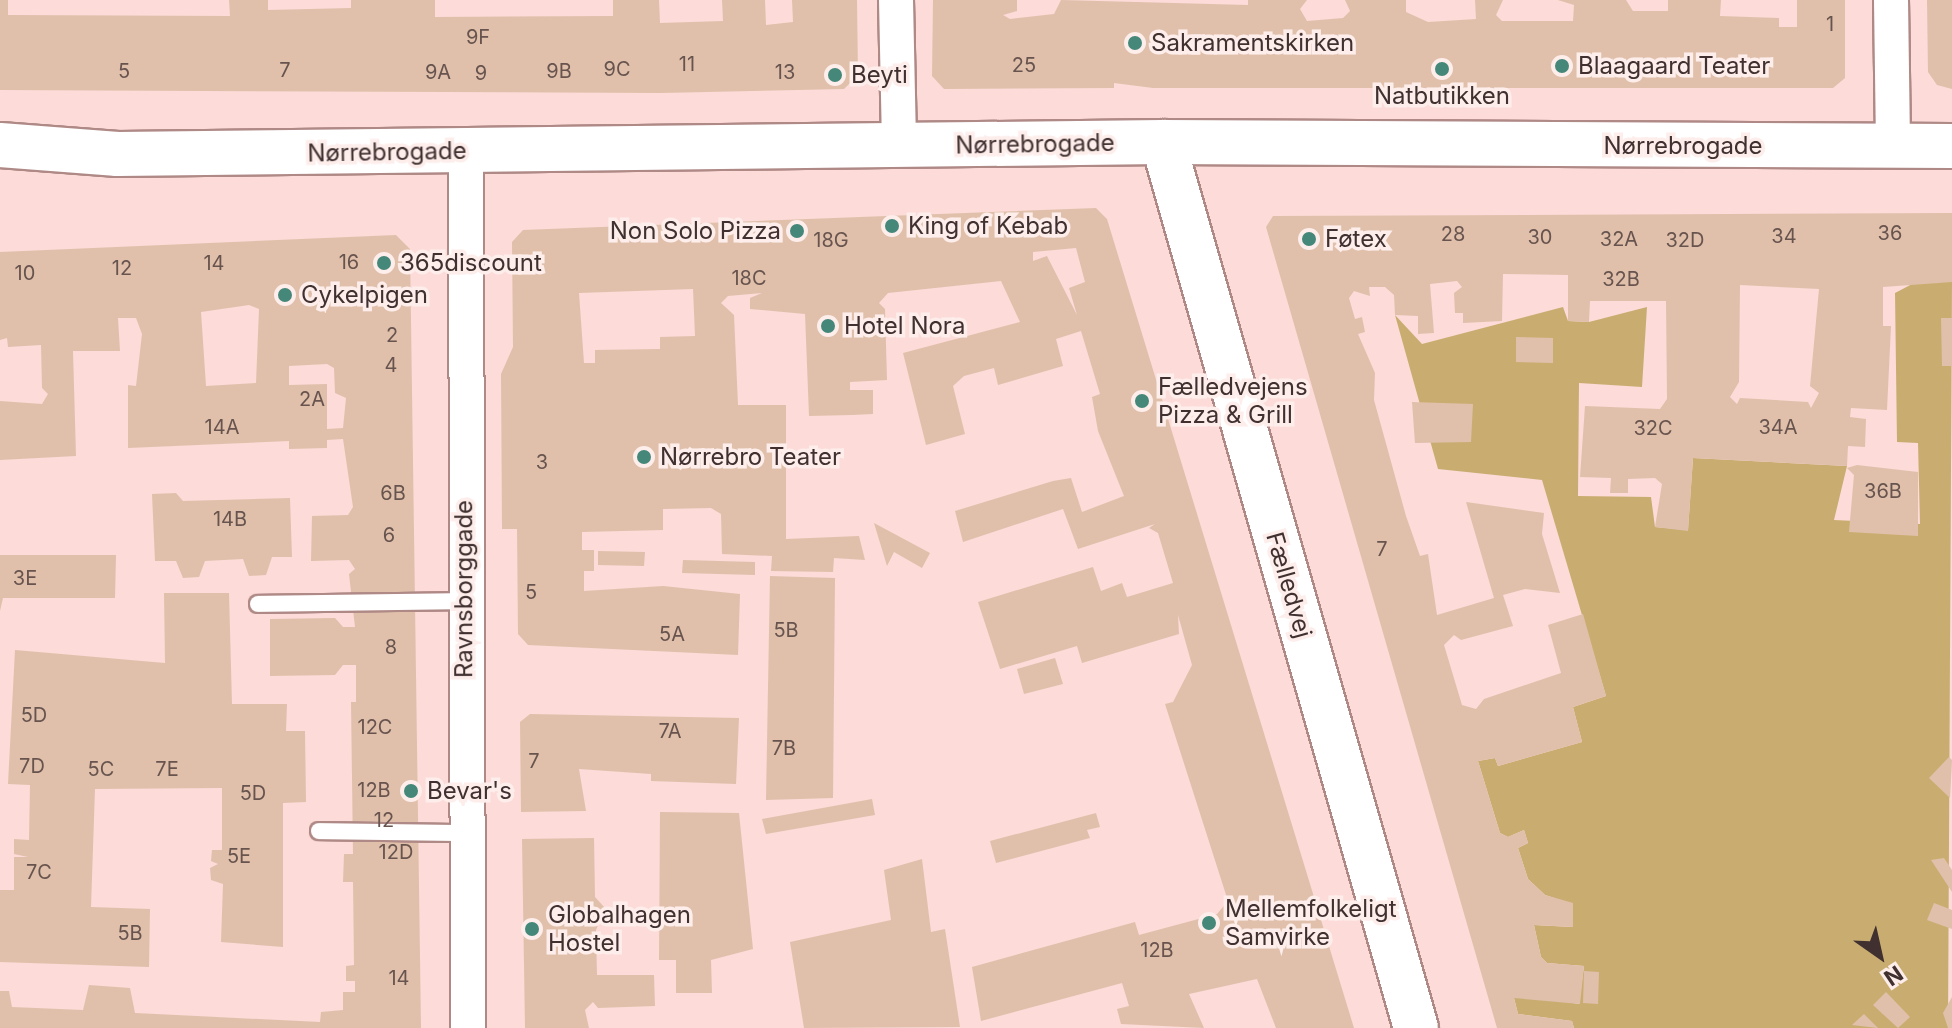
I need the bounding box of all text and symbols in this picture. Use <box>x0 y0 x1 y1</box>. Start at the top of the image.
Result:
house number: 1 <box>1826 12 1834 36</box>
house number: 9F <box>466 25 490 49</box>
place label: Sakramentskirken <box>1151 29 1354 57</box>
marker: Sakramentskirken <box>1126 34 1144 52</box>
house number: 11 <box>679 52 695 76</box>
place label: Blaagaard Teater <box>1578 52 1770 80</box>
house number: 25 <box>1012 53 1036 77</box>
house number: 9C <box>603 57 631 81</box>
marker: Blaagaard Teater <box>1553 57 1571 75</box>
house number: 7 <box>279 58 291 82</box>
house number: 5 <box>118 59 130 83</box>
house number: 9B <box>546 59 572 83</box>
house number: 9A <box>425 60 451 84</box>
house number: 13 <box>775 60 795 84</box>
marker: Natbutikken <box>1433 60 1451 78</box>
house number: 9 <box>475 61 487 85</box>
place label: Beyti <box>851 61 908 89</box>
marker: Beyti <box>826 66 844 84</box>
place label: Natbutikken <box>1374 82 1510 110</box>
street label: Nørrebrogade <box>955 128 1115 160</box>
street label: Nørrebrogade <box>1603 132 1763 160</box>
street label: Nørrebrogade <box>307 136 467 168</box>
place label: King of Kebab <box>908 212 1068 240</box>
place label: Non Solo Pizza <box>610 217 781 245</box>
marker: King of Kebab <box>883 217 901 235</box>
house number: 36 <box>1878 221 1902 245</box>
marker: Non Solo Pizza <box>788 222 806 240</box>
house number: 28 <box>1441 222 1465 246</box>
house number: 34 <box>1771 224 1797 248</box>
place label: Føtex <box>1325 225 1387 253</box>
house number: 30 <box>1528 225 1552 249</box>
house number: 32A <box>1600 227 1638 251</box>
house number: 18G <box>813 228 849 252</box>
house number: 32D <box>1666 228 1704 252</box>
marker: Føtex <box>1300 230 1318 248</box>
place label: 365discount <box>400 249 542 277</box>
house number: 16 <box>339 250 359 274</box>
house number: 14 <box>203 251 225 275</box>
marker: 365discount <box>375 254 393 272</box>
house number: 12 <box>112 256 132 280</box>
house number: 10 <box>15 261 35 285</box>
house number: 18C <box>731 266 767 290</box>
house number: 32B <box>1602 267 1640 291</box>
place label: Cykelpigen <box>301 281 428 309</box>
marker: Cykelpigen <box>276 286 294 304</box>
place label: Hotel Nora <box>844 312 965 340</box>
marker: Hotel Nora <box>819 317 837 335</box>
house number: 2 <box>386 323 398 347</box>
house number: 4 <box>385 353 397 377</box>
place label: Fælledvejens Pizza & Grill <box>1158 373 1308 429</box>
house number: 2A <box>299 387 325 411</box>
marker: Fælledvejens Pizza & Grill <box>1133 392 1151 410</box>
house number: 14A <box>205 415 239 439</box>
house number: 34A <box>1758 415 1798 439</box>
house number: 32C <box>1633 416 1673 440</box>
place label: Nørrebro Teater <box>660 443 841 471</box>
marker: Nørrebro Teater <box>635 448 653 466</box>
house number: 3 <box>536 450 548 474</box>
house number: 36B <box>1864 479 1902 503</box>
house number: 6B <box>380 481 406 505</box>
street label: Ravnsborggade <box>450 500 478 678</box>
house number: 14B <box>213 507 247 531</box>
house number: 6 <box>383 523 395 547</box>
street label: Fælledvej <box>1260 529 1318 641</box>
house number: 7 <box>1376 537 1388 561</box>
house number: 3E <box>13 566 37 590</box>
house number: 5 <box>525 580 537 604</box>
house number: 5B <box>773 618 799 642</box>
house number: 5A <box>659 622 685 646</box>
house number: 8 <box>385 635 397 659</box>
house number: 5D <box>21 703 47 727</box>
house number: 12C <box>358 715 392 739</box>
house number: 7A <box>659 719 681 743</box>
house number: 7B <box>772 736 796 760</box>
house number: 7 <box>528 749 540 773</box>
house number: 7D <box>19 754 45 778</box>
house number: 5C <box>88 757 114 781</box>
house number: 7E <box>155 757 179 781</box>
place label: Bevar's <box>427 777 512 805</box>
house number: 12B <box>357 778 391 802</box>
house number: 5D <box>240 781 266 805</box>
marker: Bevar's <box>402 782 420 800</box>
house number: 12 <box>374 808 394 832</box>
house number: 12D <box>379 840 413 864</box>
house number: 5E <box>227 844 251 868</box>
house number: 7C <box>26 860 52 884</box>
place label: Mellemfolkeligt Samvirke <box>1225 895 1397 951</box>
place label: Globalhagen Hostel <box>548 901 691 957</box>
marker: Mellemfolkeligt Samvirke <box>1200 914 1218 932</box>
north arrow <box>1840 916 1920 996</box>
marker: Globalhagen Hostel <box>523 920 541 938</box>
house number: 5B <box>117 921 143 945</box>
house number: 12B <box>1140 938 1174 962</box>
text: N <box>1879 960 1908 991</box>
house number: 14 <box>388 966 410 990</box>

